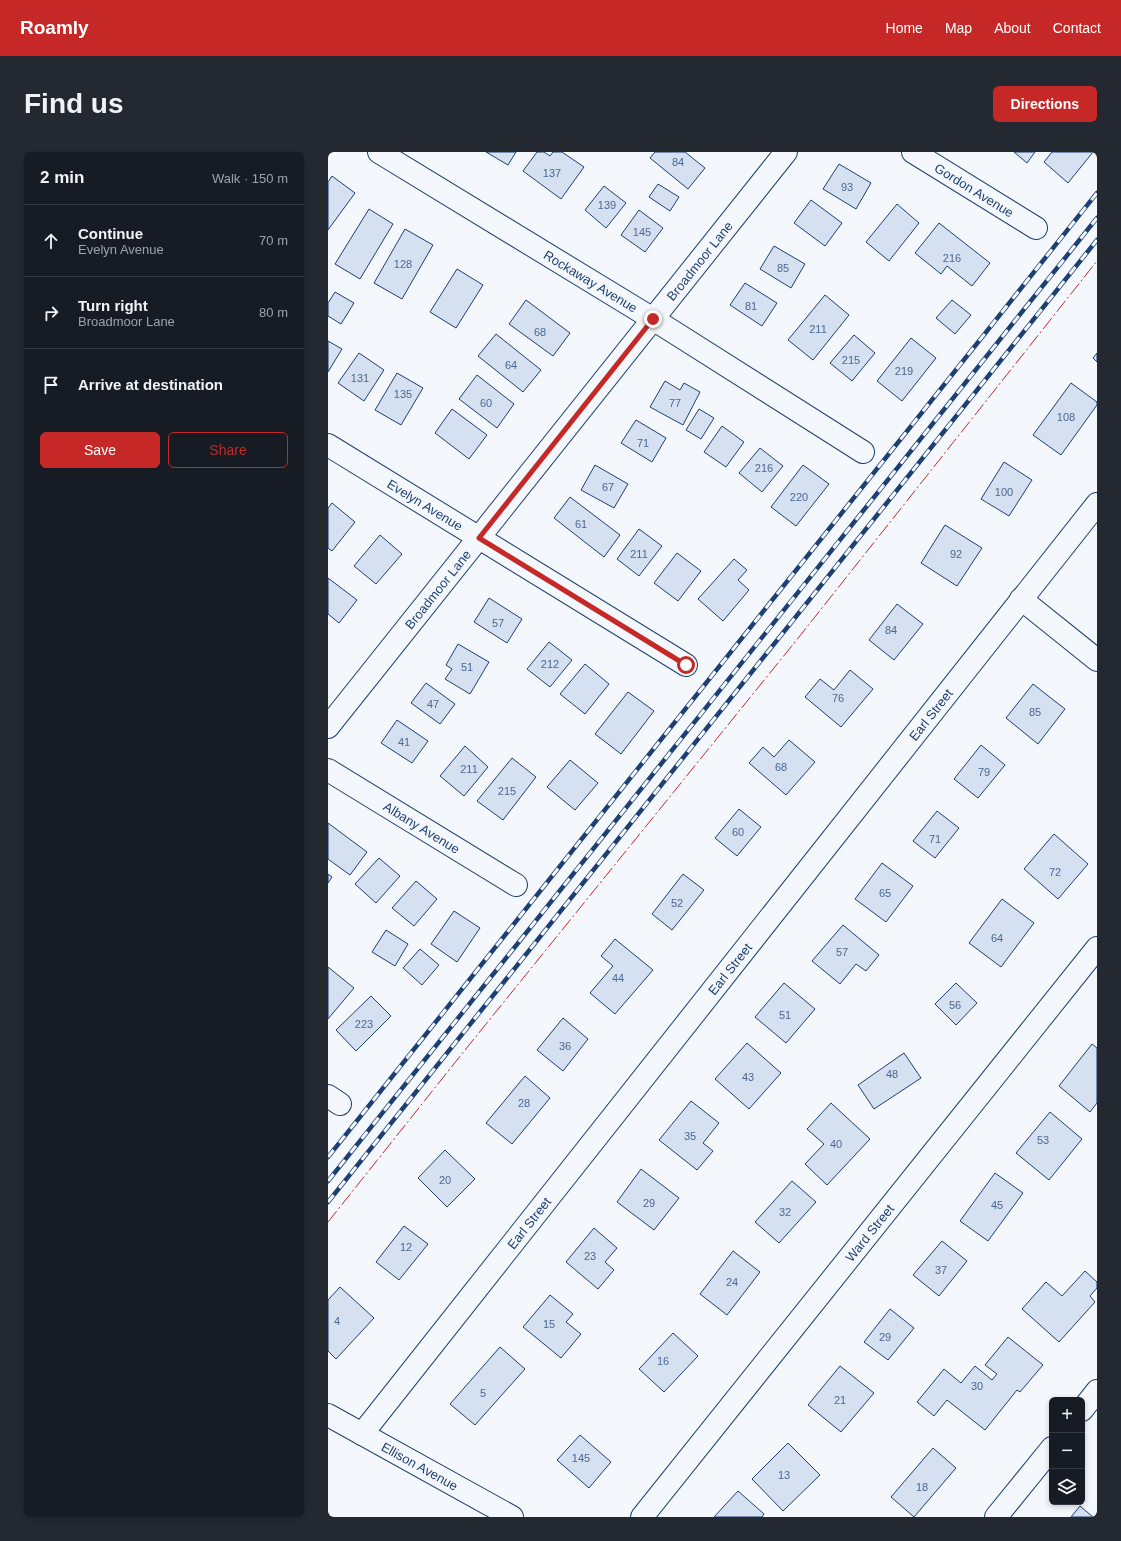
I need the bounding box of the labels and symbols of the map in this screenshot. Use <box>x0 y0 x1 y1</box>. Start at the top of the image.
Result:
house number: 84 <box>672 156 684 168</box>
street label: Gordon Avenue <box>932 160 1016 220</box>
house number: 137 <box>543 167 561 179</box>
house number: 93 <box>841 181 853 193</box>
house number: 139 <box>598 199 616 211</box>
street label: Broadmoor Lane <box>664 219 736 304</box>
house number: 145 <box>633 226 651 238</box>
street label: Rockaway Avenue <box>541 247 640 316</box>
house number: 216 <box>943 252 961 264</box>
house number: 128 <box>394 258 412 270</box>
house number: 85 <box>777 262 789 274</box>
house number: 81 <box>745 300 757 312</box>
route end <box>644 310 662 328</box>
house number: 211 <box>809 323 827 335</box>
house number: 68 <box>534 326 546 338</box>
house number: 215 <box>842 354 860 366</box>
house number: 64 <box>505 359 517 371</box>
house number: 219 <box>895 365 913 377</box>
house number: 131 <box>351 372 369 384</box>
house number: 135 <box>394 388 412 400</box>
house number: 60 <box>480 397 492 409</box>
house number: 77 <box>669 397 681 409</box>
house number: 108 <box>1057 411 1075 423</box>
house number: 71 <box>637 437 649 449</box>
house number: 216 <box>755 462 773 474</box>
street label: Evelyn Avenue <box>384 476 465 534</box>
house number: 67 <box>602 481 614 493</box>
house number: 100 <box>995 486 1013 498</box>
house number: 220 <box>790 491 808 503</box>
house number: 61 <box>575 518 587 530</box>
street label: Broadmoor Lane <box>402 547 474 632</box>
house number: 211 <box>630 548 648 560</box>
house number: 92 <box>950 548 962 560</box>
house number: 57 <box>492 617 504 629</box>
house number: 84 <box>885 624 897 636</box>
route start <box>677 656 695 674</box>
house number: 212 <box>541 658 559 670</box>
house number: 51 <box>461 661 473 673</box>
street label: Earl Street <box>906 686 956 744</box>
house number: 76 <box>832 692 844 704</box>
house number: 47 <box>427 698 439 710</box>
house number: 85 <box>1029 706 1041 718</box>
house number: 41 <box>398 736 410 748</box>
house number: 68 <box>775 761 787 773</box>
house number: 211 <box>460 763 478 775</box>
house number: 79 <box>978 766 990 778</box>
house number: 215 <box>498 785 516 797</box>
street label: Albany Avenue <box>381 799 462 857</box>
house number: 60 <box>732 826 744 838</box>
house number: 71 <box>929 833 941 845</box>
house number: 72 <box>1049 866 1061 878</box>
house number: 65 <box>879 887 891 899</box>
house number: 52 <box>671 897 683 909</box>
house number: 64 <box>991 932 1003 944</box>
street label: Earl Street <box>705 940 755 998</box>
house number: 57 <box>836 946 848 958</box>
house number: 44 <box>612 972 624 984</box>
house number: 56 <box>949 999 961 1011</box>
house number: 51 <box>779 1009 791 1021</box>
house number: 223 <box>355 1018 373 1030</box>
house number: 36 <box>559 1040 571 1052</box>
house number: 48 <box>886 1068 898 1080</box>
house number: 43 <box>742 1071 754 1083</box>
house number: 28 <box>518 1097 530 1109</box>
house number: 35 <box>684 1130 696 1142</box>
house number: 53 <box>1037 1134 1049 1146</box>
house number: 40 <box>830 1138 842 1150</box>
house number: 20 <box>439 1174 451 1186</box>
street label: Earl Street <box>504 1194 554 1252</box>
house number: 29 <box>643 1197 655 1209</box>
house number: 45 <box>991 1199 1003 1211</box>
street label: Ward Street <box>842 1201 897 1265</box>
house number: 32 <box>779 1206 791 1218</box>
house number: 12 <box>400 1241 412 1253</box>
house number: 23 <box>584 1250 596 1262</box>
house number: 37 <box>935 1264 947 1276</box>
house number: 24 <box>726 1276 738 1288</box>
house number: 4 <box>334 1315 340 1327</box>
house number: 15 <box>543 1318 555 1330</box>
house number: 29 <box>879 1331 891 1343</box>
house number: 16 <box>657 1355 669 1367</box>
house number: 30 <box>971 1380 983 1392</box>
house number: 5 <box>480 1387 486 1399</box>
house number: 21 <box>834 1394 846 1406</box>
street label: Ellison Avenue <box>379 1439 460 1494</box>
house number: 145 <box>572 1452 590 1464</box>
house number: 13 <box>778 1469 790 1481</box>
house number: 18 <box>916 1481 928 1493</box>

